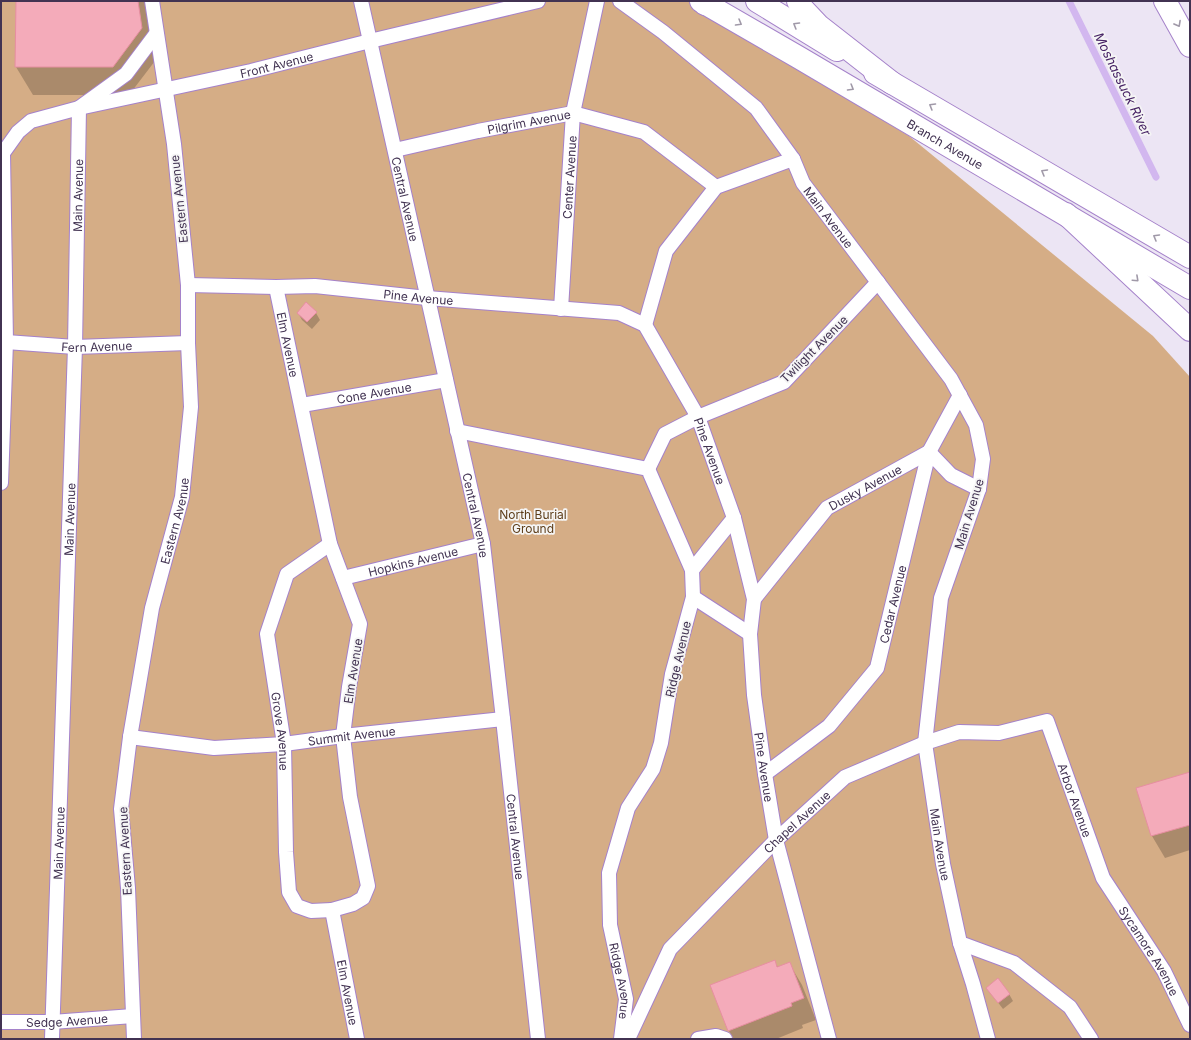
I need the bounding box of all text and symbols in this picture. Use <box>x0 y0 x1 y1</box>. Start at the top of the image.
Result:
one-way arrow <box>735 18 742 25</box>
one-way arrow <box>1173 19 1180 27</box>
one-way arrow <box>793 22 800 30</box>
water label: Moshassuck River <box>1091 30 1155 139</box>
street label: Front Avenue <box>239 48 315 81</box>
one-way arrow <box>847 83 854 90</box>
one-way arrow <box>929 104 936 111</box>
street label: Pilgrim Avenue <box>486 106 572 137</box>
street label: Branch Avenue <box>905 116 986 172</box>
street label: Center Avenue <box>559 135 579 220</box>
street label: Eastern Avenue <box>167 154 191 244</box>
street label: Central Avenue <box>389 155 422 243</box>
street label: Main Avenue <box>69 159 86 232</box>
one-way arrow <box>1041 169 1048 176</box>
street label: Main Avenue <box>801 184 857 251</box>
one-way arrow <box>1153 235 1160 242</box>
one-way arrow <box>1131 274 1139 281</box>
street label: Pine Avenue <box>383 286 454 308</box>
street label: Elm Avenue <box>274 311 302 379</box>
street label: Twilight Avenue <box>777 312 851 386</box>
street label: Fern Avenue <box>61 337 133 354</box>
street label: Cone Avenue <box>335 379 412 406</box>
street label: Pine Avenue <box>691 415 729 486</box>
street label: Dusky Avenue <box>826 461 904 513</box>
street label: Central Avenue <box>460 471 492 558</box>
street label: Eastern Avenue <box>157 477 191 566</box>
street label: Main Avenue <box>951 477 987 551</box>
street label: Main Avenue <box>61 482 78 556</box>
park label: North Burial Ground <box>499 507 567 536</box>
street label: Hopkins Avenue <box>367 543 459 579</box>
street label: Cedar Avenue <box>876 563 909 645</box>
street label: Ridge Avenue <box>662 619 694 699</box>
street label: Elm Avenue <box>340 637 366 705</box>
street label: Grove Avenue <box>269 691 292 771</box>
street label: Summit Avenue <box>307 723 396 748</box>
street label: Pine Avenue <box>752 731 777 803</box>
street label: Arbor Avenue <box>1055 761 1095 839</box>
street label: Chapel Avenue <box>760 787 833 856</box>
street label: Central Avenue <box>504 793 528 880</box>
street label: Main Avenue <box>50 806 67 880</box>
street label: Eastern Avenue <box>115 806 135 896</box>
street label: Main Avenue <box>927 807 954 882</box>
street label: Sycamore Avenue <box>1116 903 1182 998</box>
street label: Ridge Avenue <box>607 941 634 1020</box>
street label: Elm Avenue <box>334 958 362 1026</box>
street label: Sedge Avenue <box>26 1010 108 1030</box>

